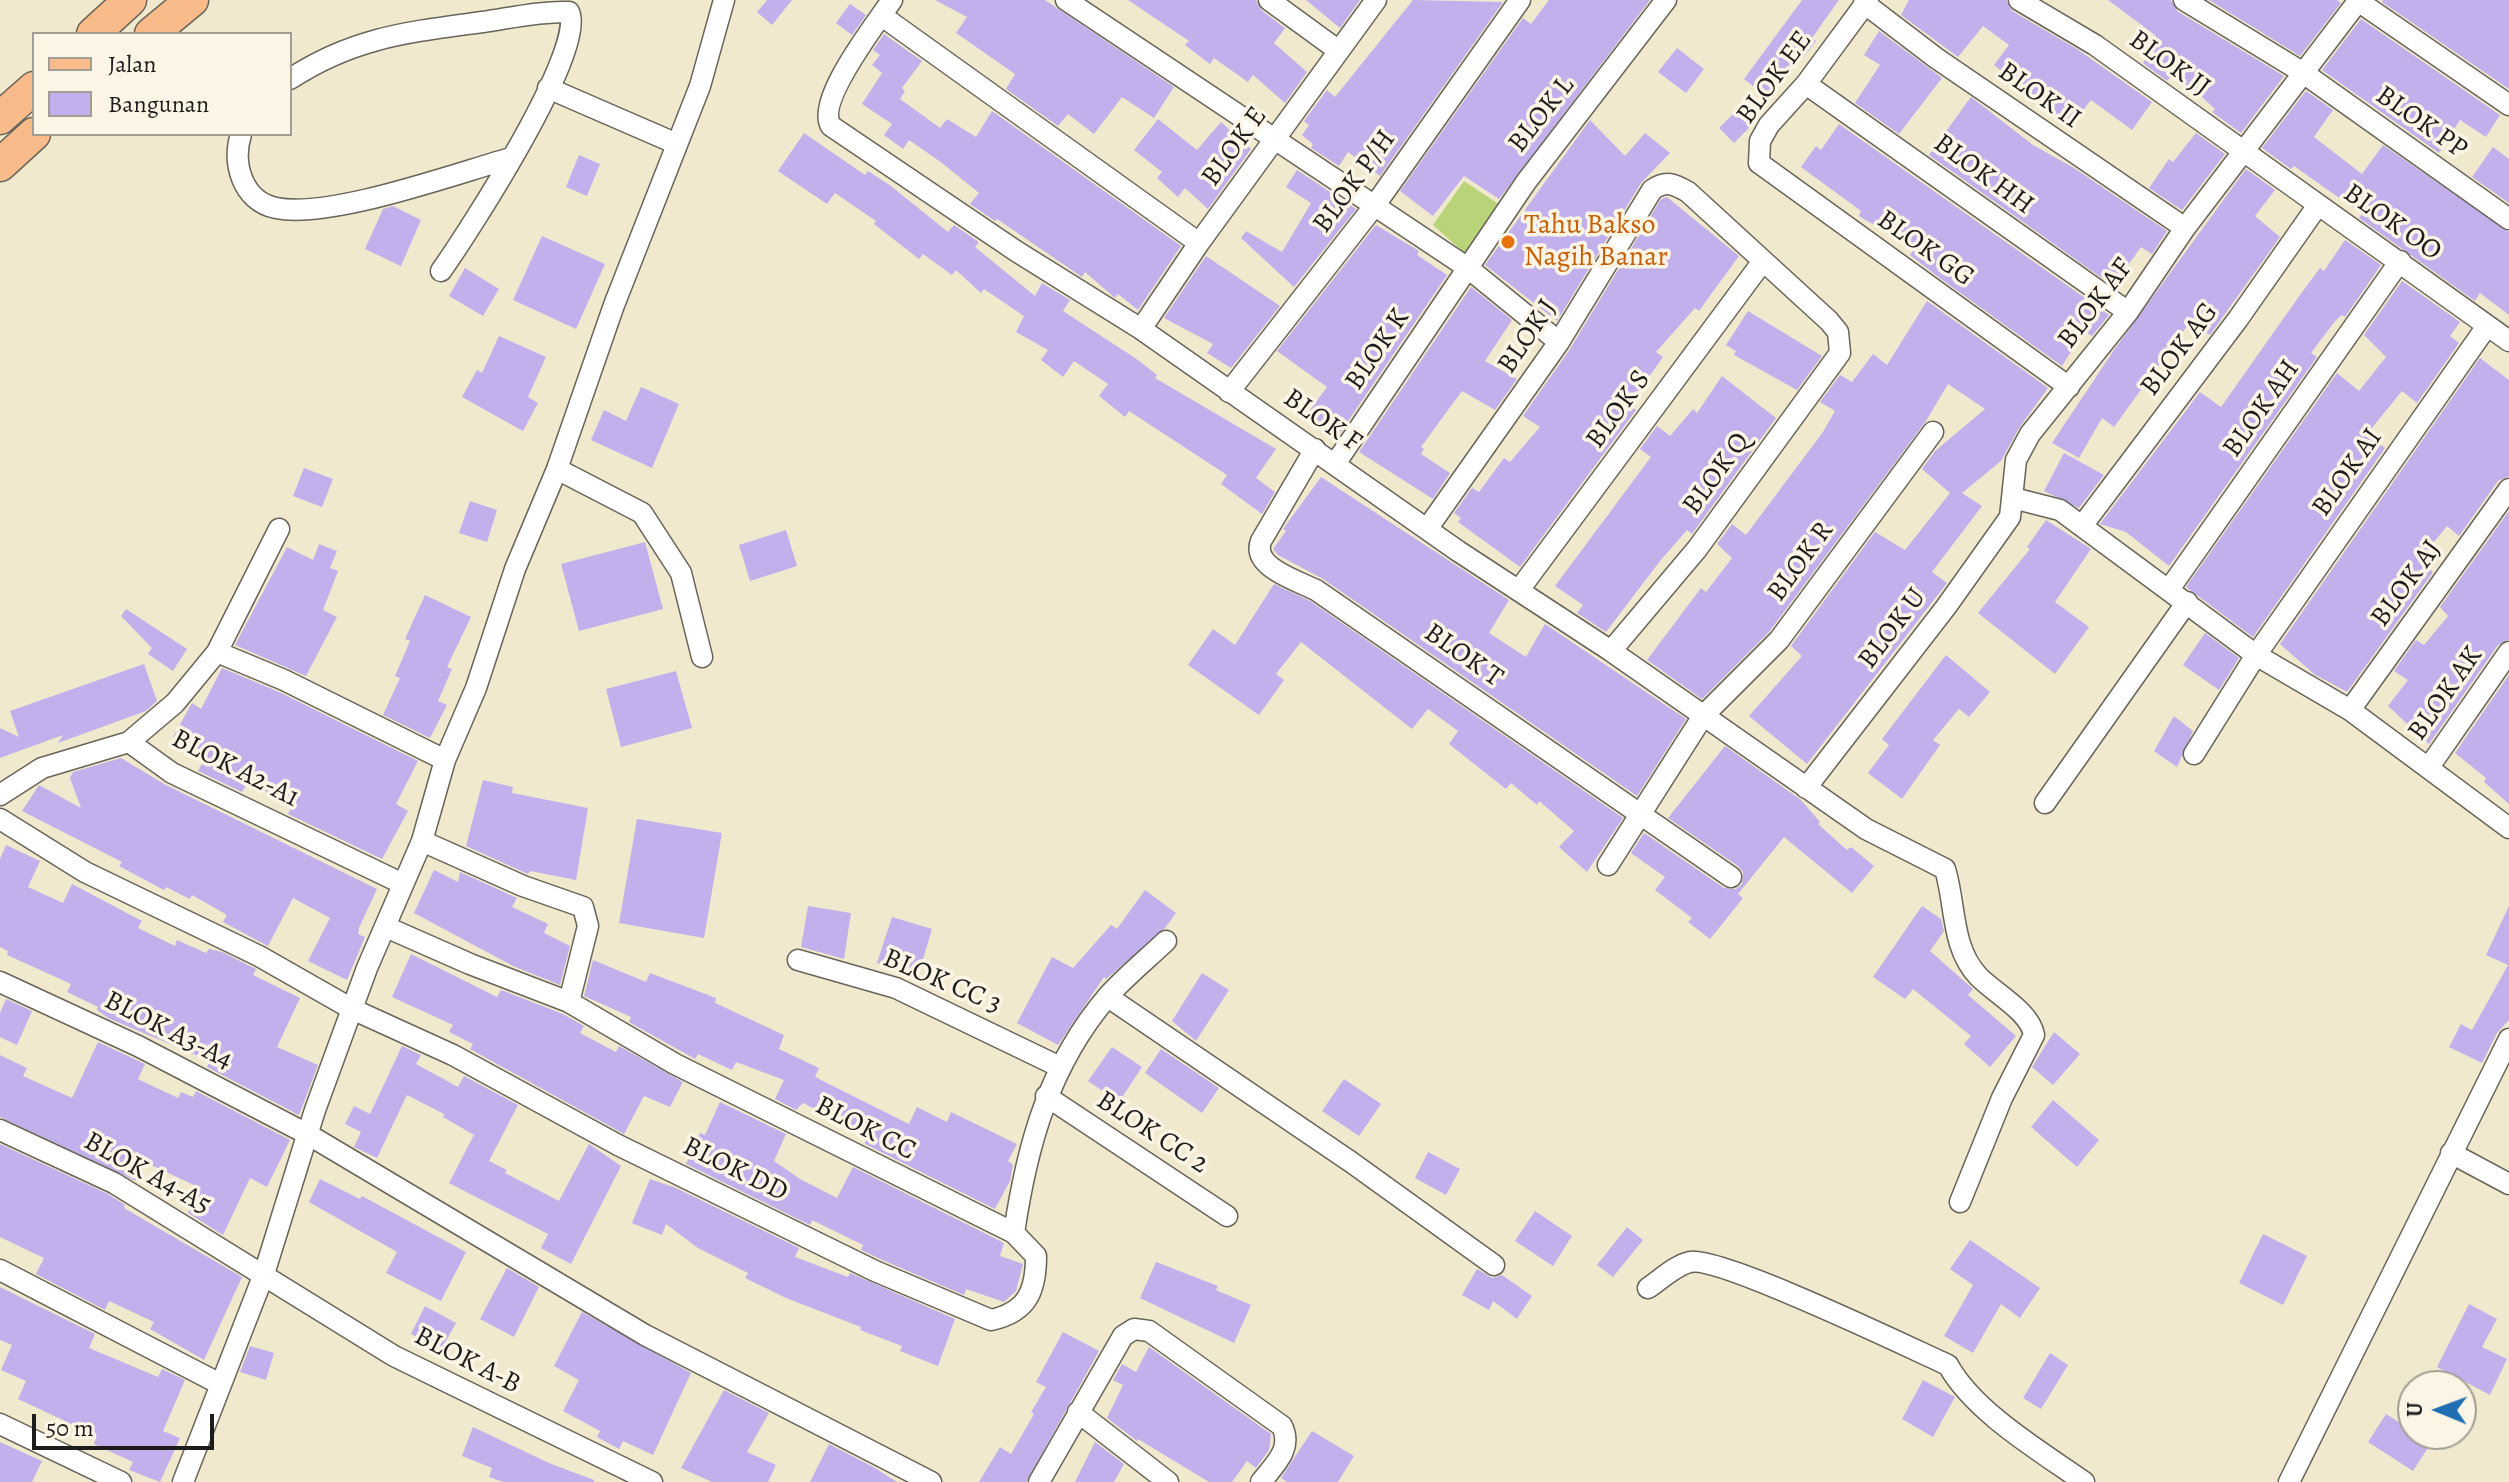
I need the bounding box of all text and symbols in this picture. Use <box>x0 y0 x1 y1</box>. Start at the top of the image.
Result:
street label: BLOK JJ <box>2122 23 2216 105</box>
street label: BLOK EE <box>1730 25 1820 131</box>
legend <box>32 32 292 136</box>
text: Jalan <box>108 48 157 80</box>
street label: BLOK II <box>1991 55 2087 137</box>
street label: BLOK L <box>1502 70 1582 160</box>
street label: BLOK PP <box>2369 79 2473 167</box>
text: Bangunan <box>108 88 209 120</box>
street label: BLOK E <box>1195 101 1275 193</box>
street label: BLOK P/H <box>1306 124 1404 240</box>
street label: BLOK HH <box>1926 127 2040 223</box>
street label: BLOK OO <box>2336 177 2448 269</box>
street label: BLOK GG <box>1870 203 1980 295</box>
place label: Tahu Bakso Nagih Banar <box>1524 209 1668 275</box>
marker: Tahu Bakso Nagih Banar <box>1499 233 1517 251</box>
street label: BLOK AF <box>2051 252 2141 356</box>
street label: BLOK J <box>1491 293 1565 381</box>
street label: BLOK AG <box>2134 297 2226 403</box>
street label: BLOK K <box>1339 303 1417 397</box>
street label: BLOK AH <box>2216 354 2308 464</box>
street label: BLOK S <box>1579 364 1659 456</box>
street label: BLOK F <box>1276 382 1368 460</box>
street label: BLOK AI <box>2306 422 2390 524</box>
street label: BLOK Q <box>1676 427 1758 521</box>
street label: BLOK R <box>1761 516 1841 608</box>
street label: BLOK AJ <box>2364 534 2450 634</box>
street label: BLOK U <box>1852 582 1934 676</box>
street label: BLOK T <box>1417 617 1509 695</box>
street label: BLOK AK <box>2401 640 2491 748</box>
street label: BLOK A2-A1 <box>166 723 304 815</box>
street label: BLOK CC 3 <box>878 942 1006 1022</box>
street label: BLOK A3-A4 <box>98 984 238 1078</box>
street label: BLOK CC 2 <box>1090 1084 1214 1182</box>
street label: BLOK CC <box>809 1089 921 1169</box>
street label: BLOK A4-A5 <box>78 1125 216 1223</box>
street label: BLOK DD <box>677 1130 793 1210</box>
street label: BLOK A-B <box>408 1320 526 1402</box>
north arrow <box>2397 1370 2477 1450</box>
scale bar <box>36 1398 218 1448</box>
text: U <box>2400 1402 2430 1417</box>
text: 50 m <box>46 1412 94 1444</box>

